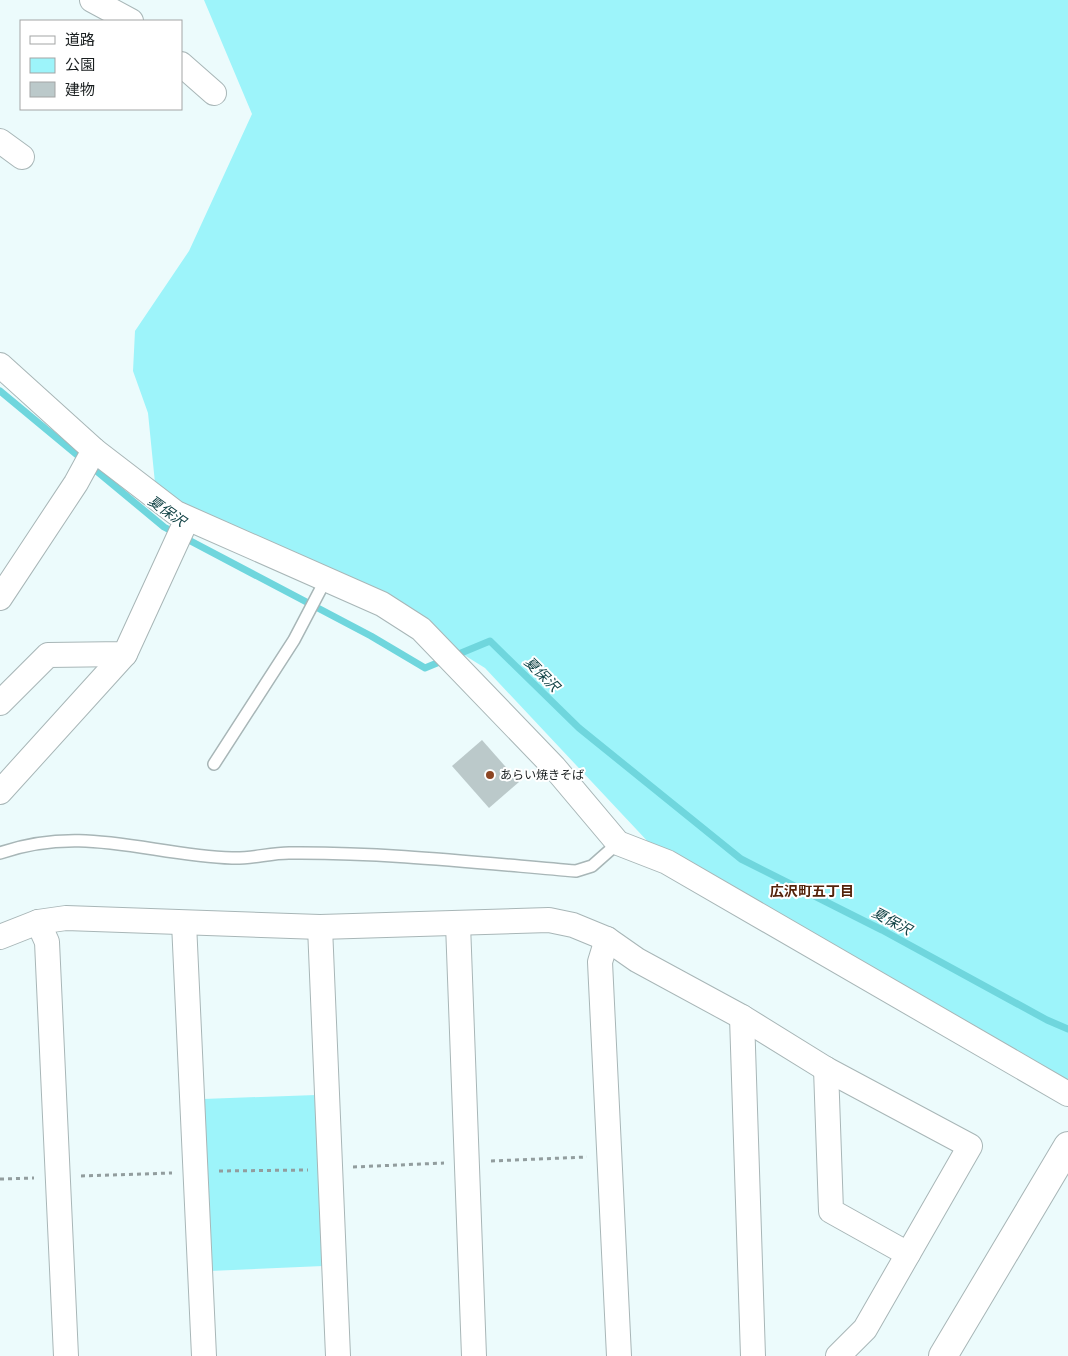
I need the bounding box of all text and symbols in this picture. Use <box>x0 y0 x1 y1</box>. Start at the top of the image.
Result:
legend <box>20 20 182 110</box>
text: 道路 <box>65 30 95 49</box>
text: 公園 <box>65 55 95 74</box>
text: 建物 <box>65 80 95 99</box>
water label: 夏保沢 <box>145 492 191 532</box>
water label: 夏保沢 <box>521 653 565 697</box>
place label: あらい焼きそば <box>500 767 584 782</box>
marker: あらい焼きそば <box>484 769 496 781</box>
district label: 広沢町五丁目 <box>770 882 854 900</box>
water label: 夏保沢 <box>869 903 917 940</box>

